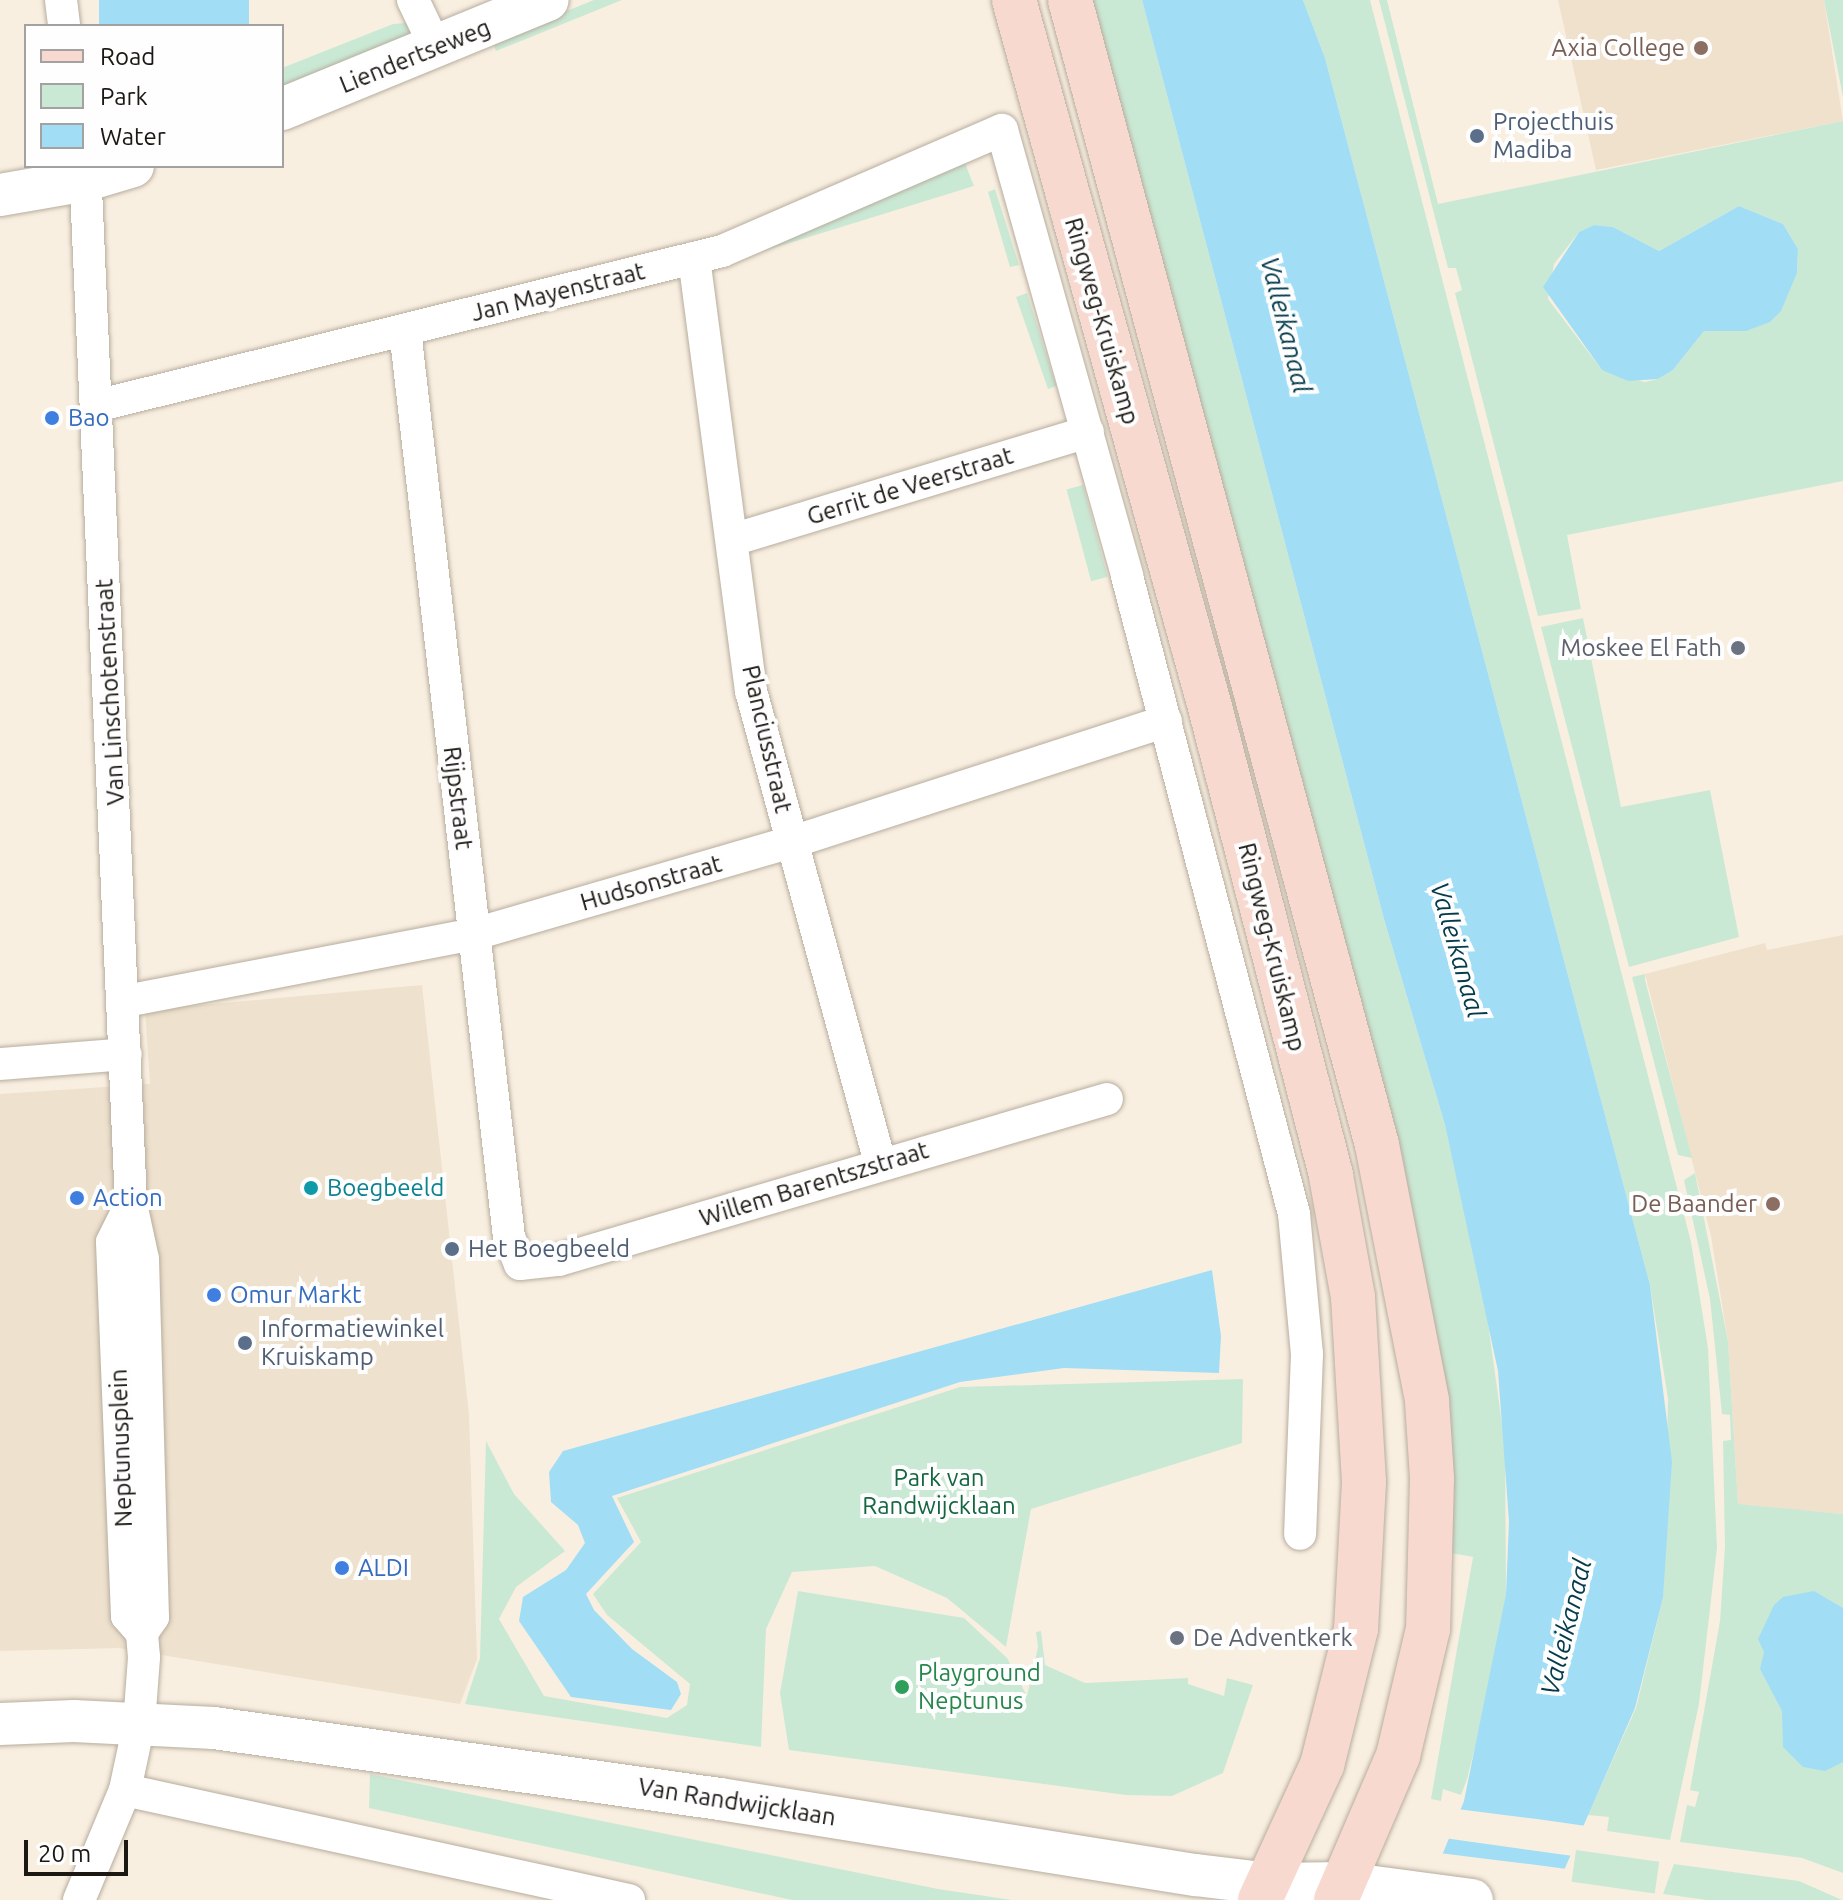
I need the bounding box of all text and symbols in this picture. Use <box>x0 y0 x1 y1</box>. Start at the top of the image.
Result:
street label: Liendertseweg <box>335 13 495 99</box>
legend <box>24 24 284 168</box>
place label: Axia College <box>1551 34 1685 62</box>
marker: Axia College <box>1692 39 1710 57</box>
text: Road <box>100 43 155 70</box>
text: Park <box>100 83 148 110</box>
place label: Projecthuis Madiba <box>1493 108 1614 164</box>
text: Water <box>100 123 166 150</box>
marker: Projecthuis Madiba <box>1468 127 1486 145</box>
street label: Ringweg-Kruiskamp <box>1059 214 1145 428</box>
water label: Valleikanaal <box>1254 253 1318 397</box>
street label: Jan Mayenstraat <box>468 256 648 328</box>
place label: Bao <box>68 404 110 432</box>
marker: Bao <box>43 409 61 427</box>
street label: Gerrit de Veerstraat <box>804 441 1016 531</box>
street label: Van Linschotenstraat <box>90 578 130 806</box>
place label: Moskee El Fath <box>1561 634 1722 662</box>
marker: Moskee El Fath <box>1729 639 1747 657</box>
street label: Planciusstraat <box>736 662 798 816</box>
street label: Rijpstraat <box>437 745 479 851</box>
street label: Ringweg-Kruiskamp <box>1232 840 1312 1054</box>
street label: Hudsonstraat <box>577 849 725 917</box>
water label: Valleikanaal <box>1424 879 1492 1021</box>
street label: Willem Barentszstraat <box>696 1135 932 1233</box>
place label: Boegbeeld <box>327 1174 444 1202</box>
marker: Boegbeeld <box>302 1179 320 1197</box>
place label: Action <box>93 1184 163 1212</box>
marker: Action <box>68 1189 86 1207</box>
place label: De Baander <box>1631 1190 1757 1218</box>
marker: De Baander <box>1764 1195 1782 1213</box>
place label: Het Boegbeeld <box>468 1235 630 1263</box>
marker: Het Boegbeeld <box>443 1240 461 1258</box>
place label: Omur Markt <box>230 1281 361 1309</box>
marker: Omur Markt <box>205 1286 223 1304</box>
place label: Informatiewinkel Kruiskamp <box>261 1315 444 1371</box>
marker: Informatiewinkel Kruiskamp <box>236 1334 254 1352</box>
street label: Neptunusplein <box>104 1368 138 1528</box>
park label: Park van Randwijcklaan <box>862 1464 1016 1520</box>
place label: ALDI <box>358 1554 409 1582</box>
water label: Valleikanaal <box>1534 1555 1598 1699</box>
marker: ALDI <box>333 1559 351 1577</box>
place label: De Adventkerk <box>1193 1624 1353 1652</box>
marker: De Adventkerk <box>1168 1629 1186 1647</box>
place label: Playground Neptunus <box>918 1659 1041 1715</box>
marker: Playground Neptunus <box>893 1678 911 1696</box>
street label: Van Randwijcklaan <box>636 1772 838 1832</box>
scale bar <box>28 1824 132 1874</box>
text: 20 m <box>38 1840 91 1867</box>

